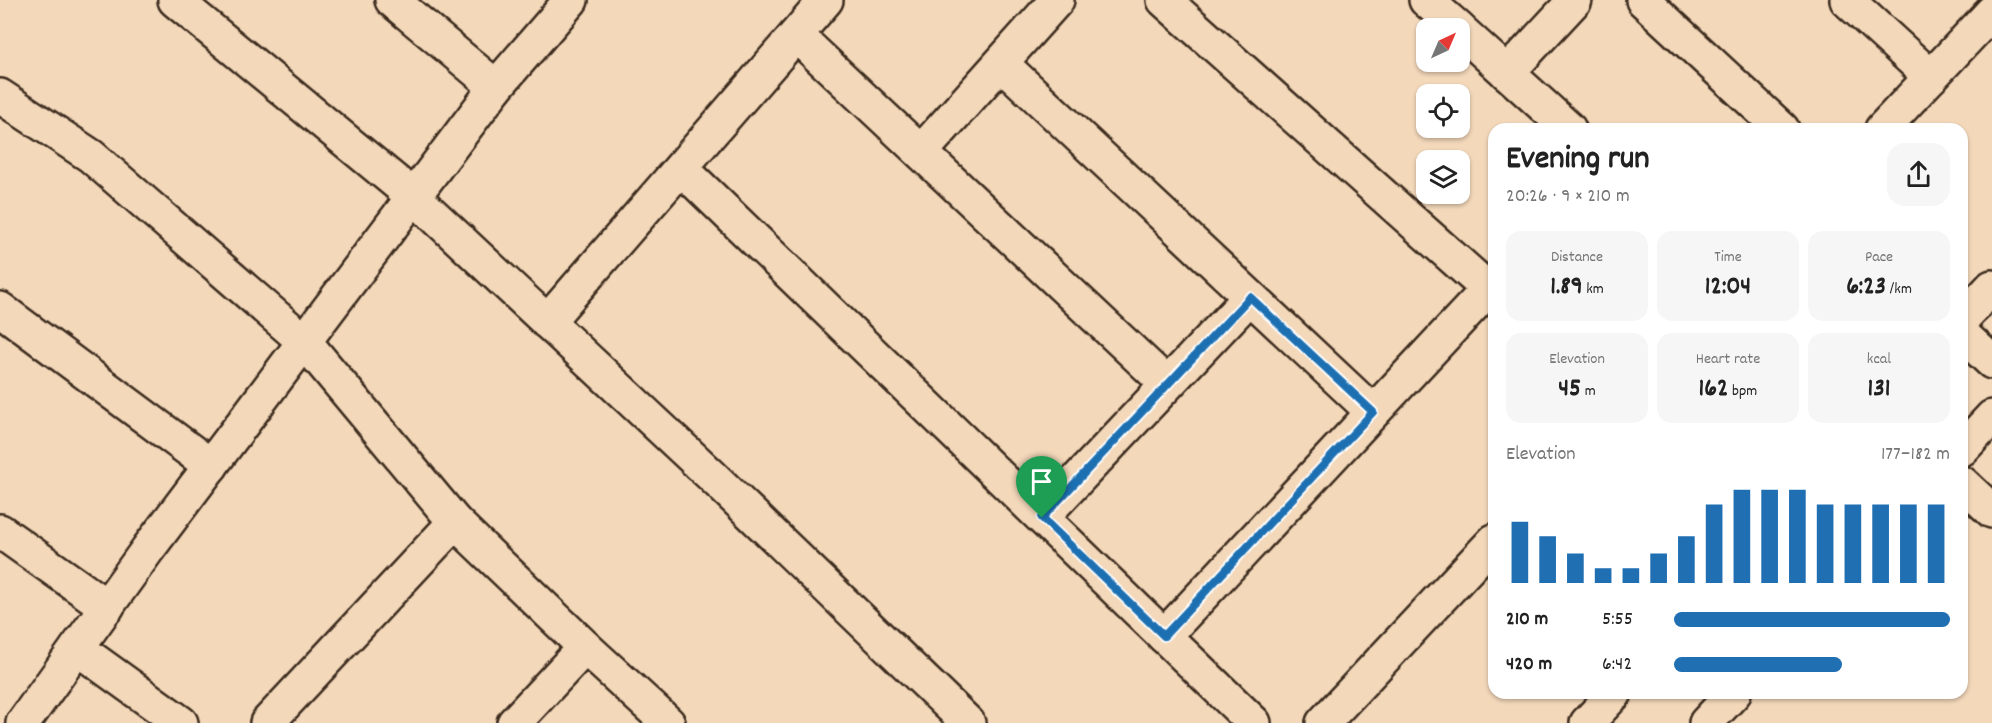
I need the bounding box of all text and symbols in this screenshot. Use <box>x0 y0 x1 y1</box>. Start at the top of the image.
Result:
north arrow <box>1416 18 1470 72</box>
map controls <box>1416 18 1470 204</box>
button: locate <box>1416 84 1470 138</box>
text: Evening run <box>1506 137 1650 184</box>
button: share <box>1887 143 1950 206</box>
button: layers <box>1416 150 1470 204</box>
text: 20:26 · 9 × 210 m <box>1506 183 1630 211</box>
text: Distance <box>1551 246 1603 269</box>
text: Time <box>1714 246 1742 269</box>
text: Pace <box>1865 246 1893 269</box>
text: 1.89 <box>1550 269 1583 306</box>
text: 12:04 <box>1705 269 1751 306</box>
text: 6:23 <box>1846 269 1886 306</box>
text: km <box>1583 278 1604 301</box>
text: /km <box>1886 278 1912 301</box>
text: Elevation <box>1549 348 1605 371</box>
text: Heart rate <box>1696 348 1760 371</box>
text: kcal <box>1867 348 1891 371</box>
text: 45 <box>1558 371 1581 408</box>
text: 162 <box>1699 371 1728 408</box>
text: 131 <box>1868 371 1890 408</box>
text: m <box>1581 380 1596 403</box>
text: bpm <box>1728 380 1757 403</box>
text: Elevation <box>1506 441 1576 469</box>
text: 177–182 m <box>1881 441 1950 469</box>
pin <box>1016 456 1067 518</box>
icon: arrive <box>1025 465 1058 498</box>
text: 210 m <box>1506 606 1548 634</box>
text: 5:55 <box>1602 606 1633 634</box>
text: 420 m <box>1506 651 1552 679</box>
text: 6:42 <box>1602 651 1632 679</box>

